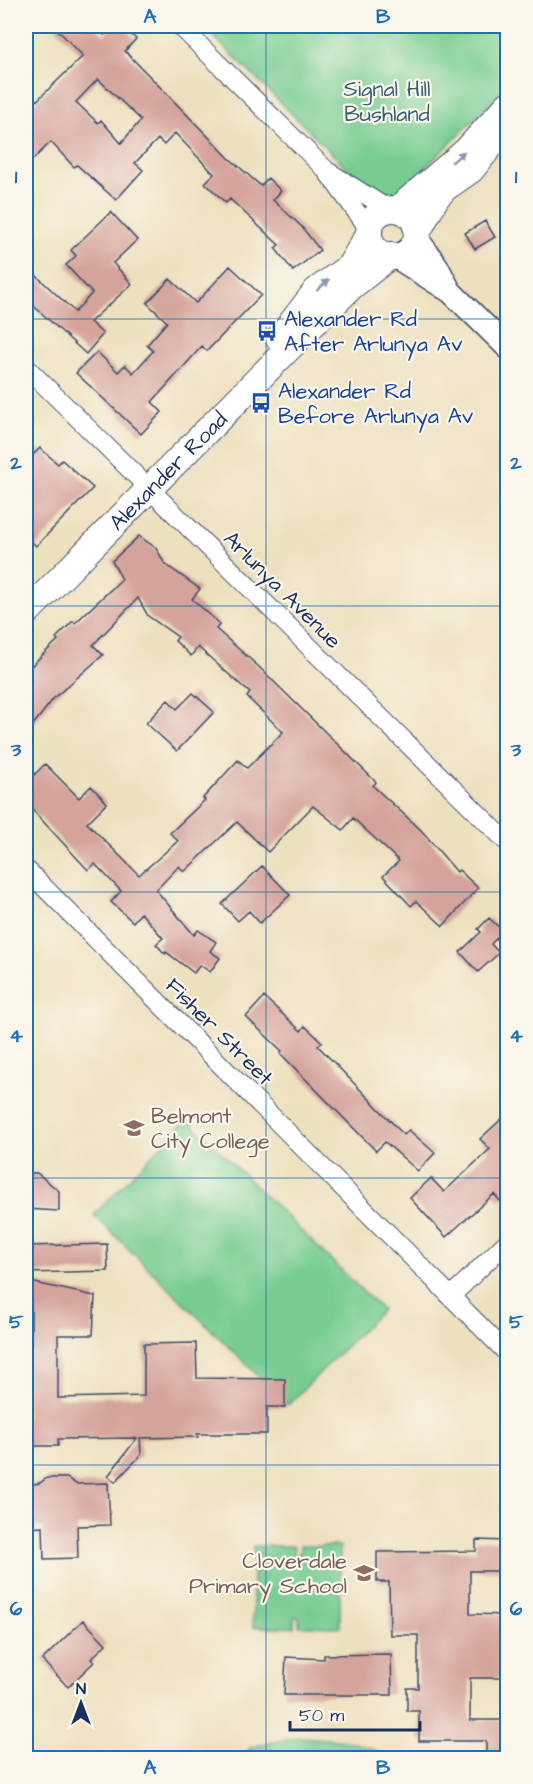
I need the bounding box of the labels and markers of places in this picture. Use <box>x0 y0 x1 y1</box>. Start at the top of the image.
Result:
place label: Alexander Rd After Arlunya Av <box>284 304 463 361</box>
bus stop icon: Alexander Rd After Arlunya Av <box>255 319 279 343</box>
place label: Alexander Rd Before Arlunya Av <box>278 376 474 433</box>
bus stop icon: Alexander Rd Before Arlunya Av <box>249 391 273 415</box>
place label: Belmont City College <box>151 1101 270 1158</box>
school or university icon: Belmont City College <box>122 1116 146 1140</box>
place label: Cloverdale Primary School <box>189 1546 347 1603</box>
school or university icon: Cloverdale Primary School <box>352 1561 376 1585</box>

